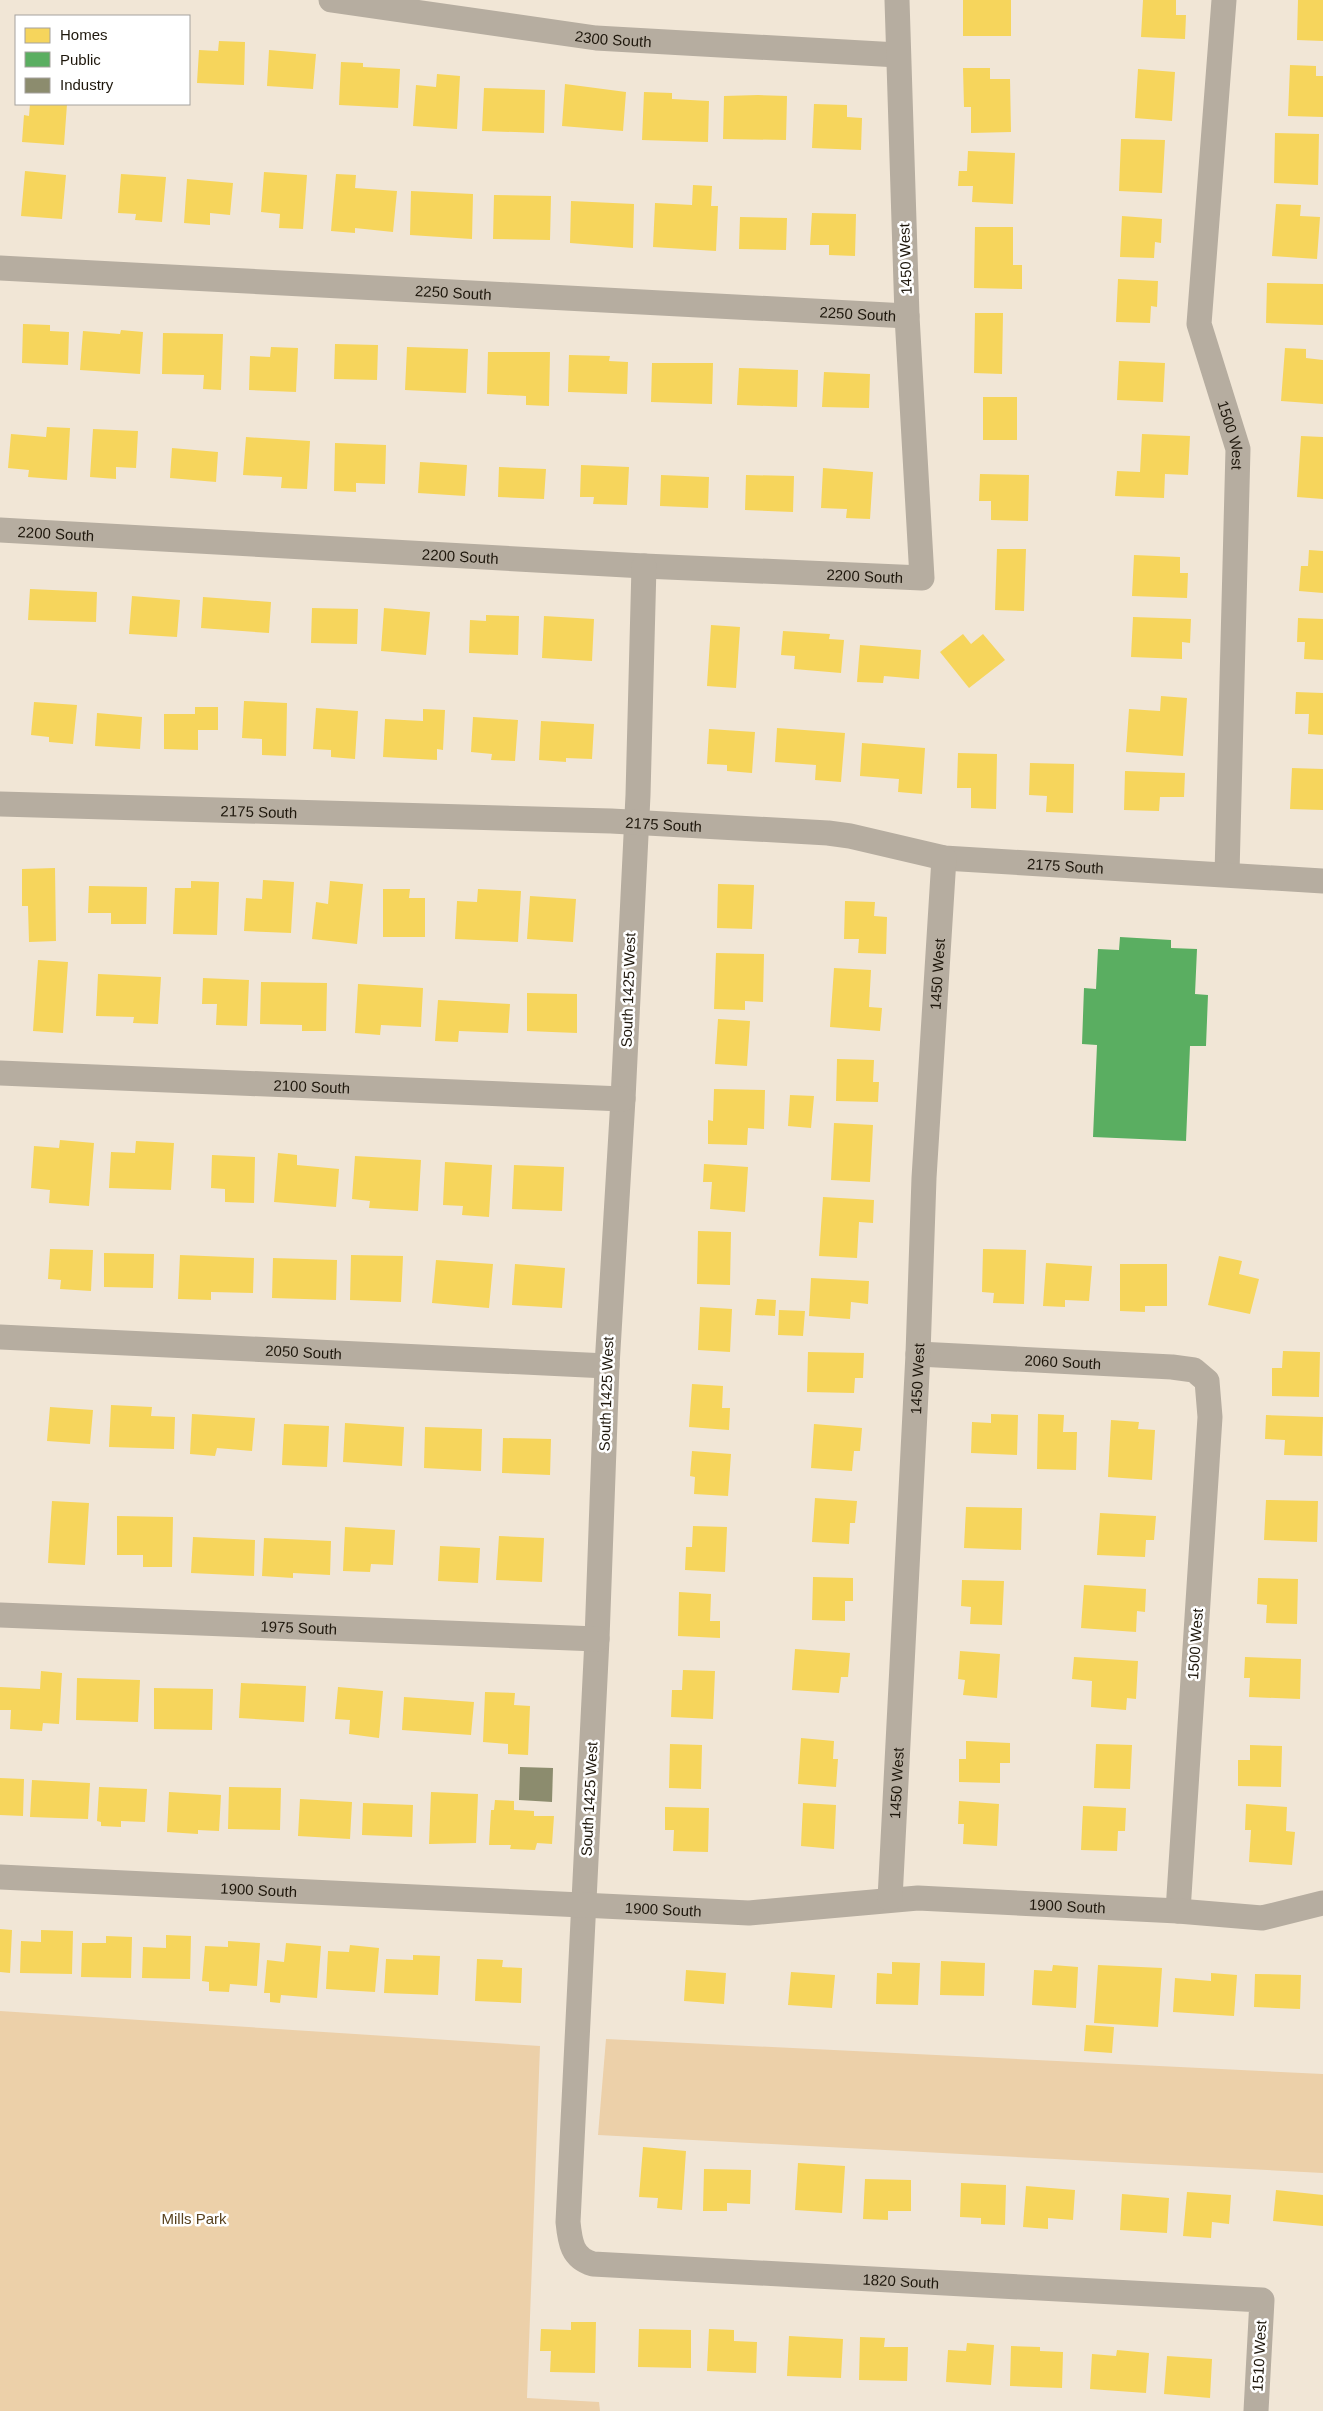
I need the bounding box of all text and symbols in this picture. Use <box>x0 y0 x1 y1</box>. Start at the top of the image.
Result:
legend <box>15 15 190 105</box>
text: Homes <box>60 26 108 43</box>
street label: 2300 South <box>574 27 652 50</box>
text: Public <box>60 51 101 68</box>
text: Industry <box>60 76 114 93</box>
street label: 1450 West <box>895 222 915 295</box>
street label: 2250 South <box>415 281 492 303</box>
street label: 2250 South <box>819 303 897 324</box>
street label: 1500 West <box>1215 398 1247 471</box>
street label: 2200 South <box>17 522 95 544</box>
street label: 2200 South <box>421 545 499 566</box>
street label: 2200 South <box>826 565 904 586</box>
street label: 2175 South <box>220 802 298 821</box>
street label: 2175 South <box>625 813 702 835</box>
street label: 2175 South <box>1027 855 1104 876</box>
street label: South 1425 West <box>618 932 639 1048</box>
street label: 1450 West <box>926 937 948 1010</box>
street label: 2100 South <box>273 1076 350 1096</box>
street label: South 1425 West <box>596 1336 617 1452</box>
street label: 2050 South <box>265 1341 342 1362</box>
street label: 1450 West <box>906 1342 927 1415</box>
street label: 2060 South <box>1024 1351 1102 1372</box>
street label: 1500 West <box>1184 1607 1206 1680</box>
street label: 1975 South <box>260 1617 337 1637</box>
street label: South 1425 West <box>578 1740 601 1857</box>
street label: 1450 West <box>886 1746 906 1819</box>
street label: 1900 South <box>220 1879 297 1900</box>
street label: 1900 South <box>1029 1895 1106 1916</box>
street label: 1900 South <box>624 1899 702 1919</box>
park label: Mills Park <box>161 2210 227 2227</box>
street label: 1820 South <box>862 2270 940 2291</box>
street label: 1510 West <box>1249 2319 1269 2392</box>

